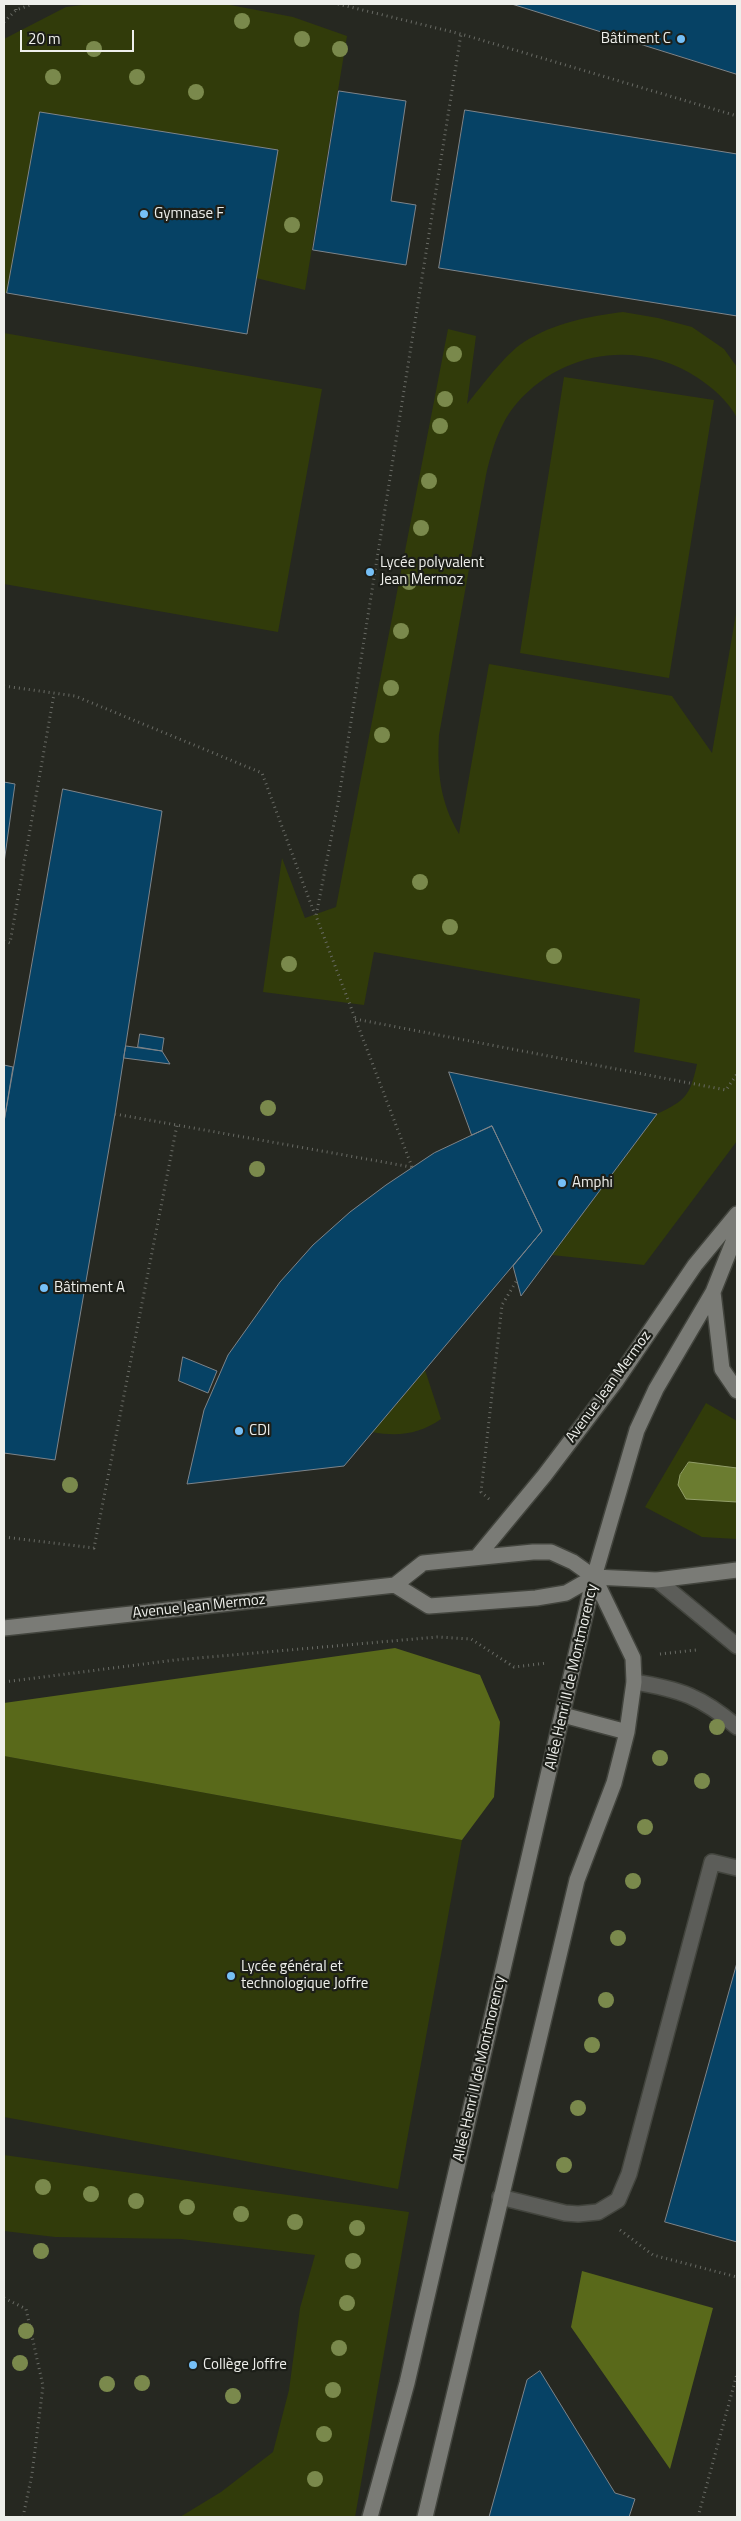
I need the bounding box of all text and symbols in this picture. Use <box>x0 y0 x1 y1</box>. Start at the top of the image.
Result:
scale bar <box>22 20 136 52</box>
text: 20 m <box>28 27 61 50</box>
place label: Bâtiment C <box>601 30 671 48</box>
marker: Bâtiment C <box>675 33 687 45</box>
place label: Gymnase F <box>154 205 224 223</box>
marker: Gymnase F <box>138 208 150 220</box>
place label: Lycée polyvalent Jean Mermoz <box>380 554 484 589</box>
marker: Lycée polyvalent Jean Mermoz <box>364 566 376 578</box>
place label: Amphi <box>572 1174 613 1192</box>
marker: Amphi <box>556 1177 568 1189</box>
place label: Bâtiment A <box>54 1279 125 1297</box>
marker: Bâtiment A <box>38 1282 50 1294</box>
street label: Avenue Jean Mermoz <box>562 1328 656 1446</box>
place label: CDI <box>249 1422 271 1440</box>
marker: CDI <box>233 1425 245 1437</box>
street label: Allée Henri II de Montmorency <box>542 1582 602 1772</box>
street label: Avenue Jean Mermoz <box>132 1591 266 1623</box>
place label: Lycée général et technologique Joffre <box>241 1958 368 1993</box>
marker: Lycée général et technologique Joffre <box>225 1970 237 1982</box>
street label: Allée Henri II de Montmorency <box>450 1974 510 2164</box>
place label: Collège Joffre <box>203 2356 287 2374</box>
marker: Collège Joffre <box>187 2359 199 2371</box>

